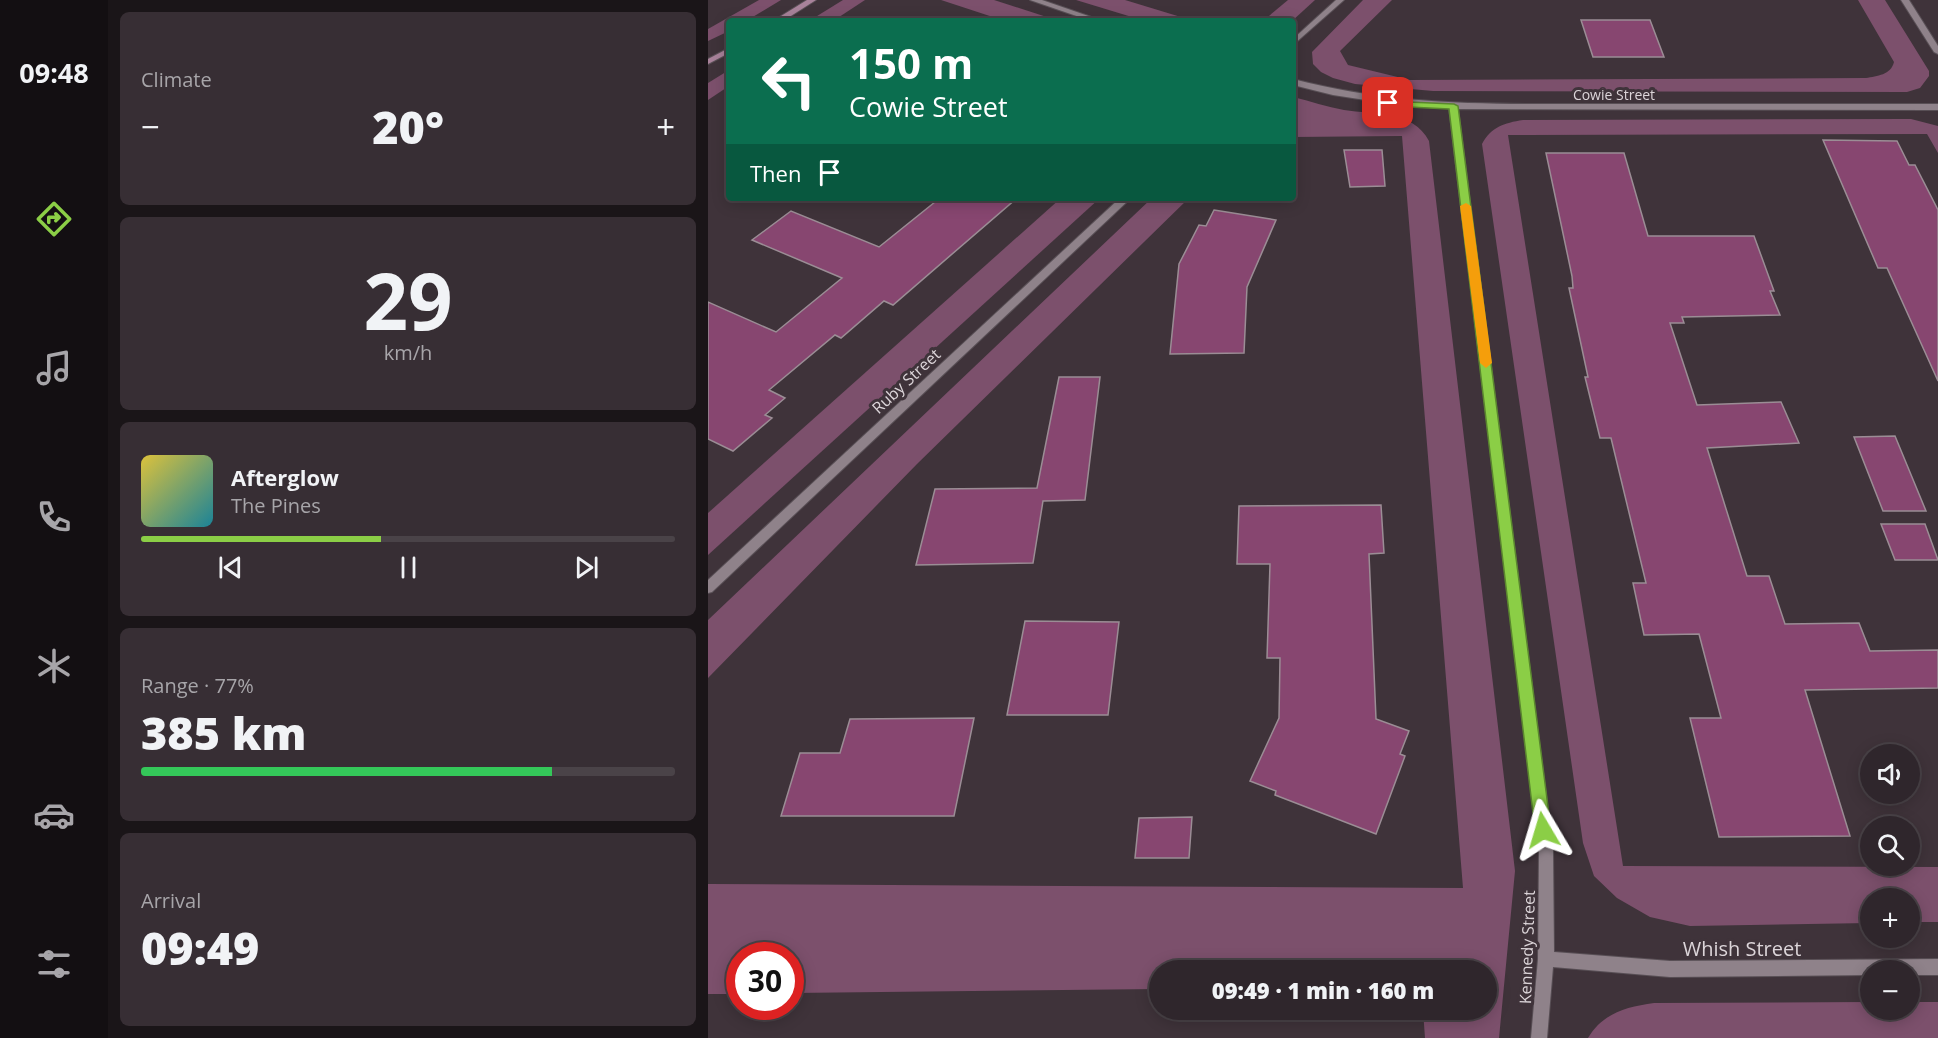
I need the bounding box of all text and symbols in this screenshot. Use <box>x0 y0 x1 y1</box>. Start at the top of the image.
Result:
text: 150 m <box>849 34 973 91</box>
icon: left <box>750 42 828 120</box>
text: 09:48 <box>19 54 89 91</box>
text: Climate <box>141 66 212 93</box>
pin <box>1362 77 1413 128</box>
street label: Cowie Street <box>1573 85 1655 104</box>
icon: arrive <box>1371 86 1404 119</box>
text: Cowie Street <box>849 88 1008 125</box>
text: 20° <box>372 96 444 157</box>
text: − <box>141 104 160 149</box>
text: + <box>656 104 675 149</box>
icon: arrive <box>813 156 846 189</box>
text: Then <box>750 158 801 188</box>
icon: directions <box>33 198 75 240</box>
text: 29 <box>363 247 453 353</box>
text: km/h <box>384 339 432 366</box>
street label: Ruby Street <box>867 343 945 418</box>
icon: music <box>33 347 75 389</box>
text: Afterglow <box>231 462 339 492</box>
text: The Pines <box>231 492 321 519</box>
icon: phone <box>33 496 75 538</box>
icon: previous <box>214 551 247 584</box>
icon: pause <box>392 551 425 584</box>
icon: next <box>570 551 603 584</box>
icon: climate <box>33 645 75 687</box>
text: Range · 77% <box>141 672 254 699</box>
text: 385 km <box>141 702 306 763</box>
map controls <box>1860 744 1920 1020</box>
button: sound <box>1860 744 1920 804</box>
icon: car <box>33 794 75 836</box>
position arrow <box>1511 798 1575 862</box>
button: search <box>1860 816 1920 876</box>
text: Arrival <box>141 887 201 914</box>
button: + <box>1860 888 1920 948</box>
street label: Kennedy Street <box>1514 889 1540 1004</box>
text: 09:49 <box>141 917 259 978</box>
street label: Whish Street <box>1683 935 1801 962</box>
speed limit sign: 30 <box>726 942 804 1020</box>
icon: filters <box>33 943 75 985</box>
button: − <box>1860 960 1920 1020</box>
text: 09:49 · 1 min · 160 m <box>1212 975 1434 1005</box>

